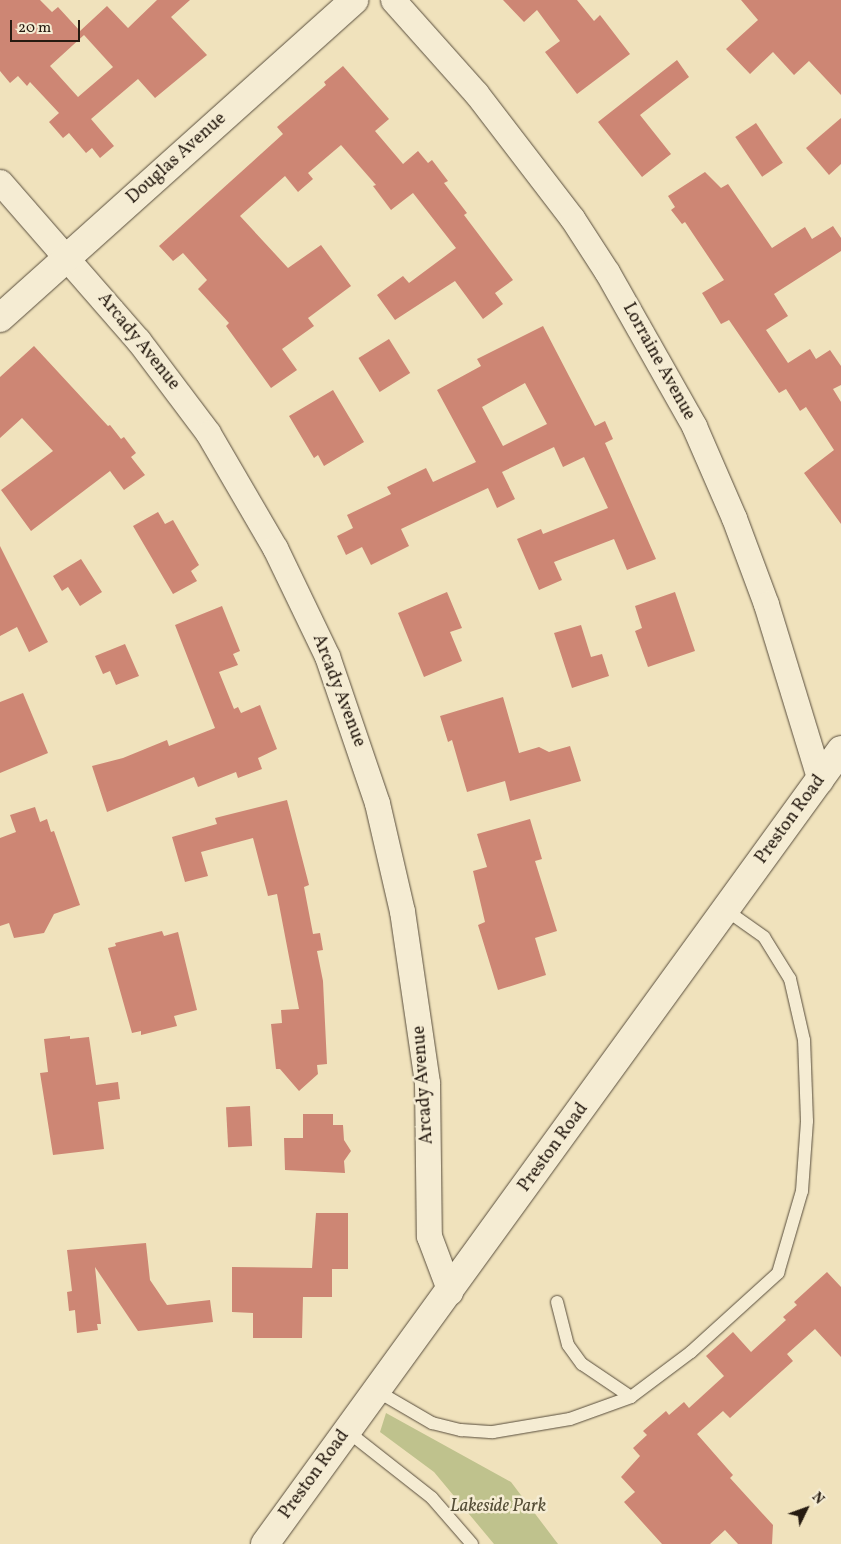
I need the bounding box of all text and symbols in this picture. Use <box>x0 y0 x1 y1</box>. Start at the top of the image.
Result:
scale bar <box>12 10 82 42</box>
text: 20 m <box>18 18 51 39</box>
street label: Douglas Avenue <box>123 109 231 209</box>
street label: Arcady Avenue <box>92 289 184 395</box>
street label: Lorraine Avenue <box>617 300 699 424</box>
street label: Arcady Avenue <box>306 631 370 751</box>
street label: Preston Road <box>751 771 831 869</box>
street label: Arcady Avenue <box>409 1025 439 1145</box>
street label: Preston Road <box>514 1099 594 1197</box>
street label: Preston Road <box>275 1426 355 1524</box>
north arrow <box>781 1484 831 1534</box>
text: N <box>807 1488 828 1509</box>
park label: Lakeside Park <box>450 1496 546 1518</box>

